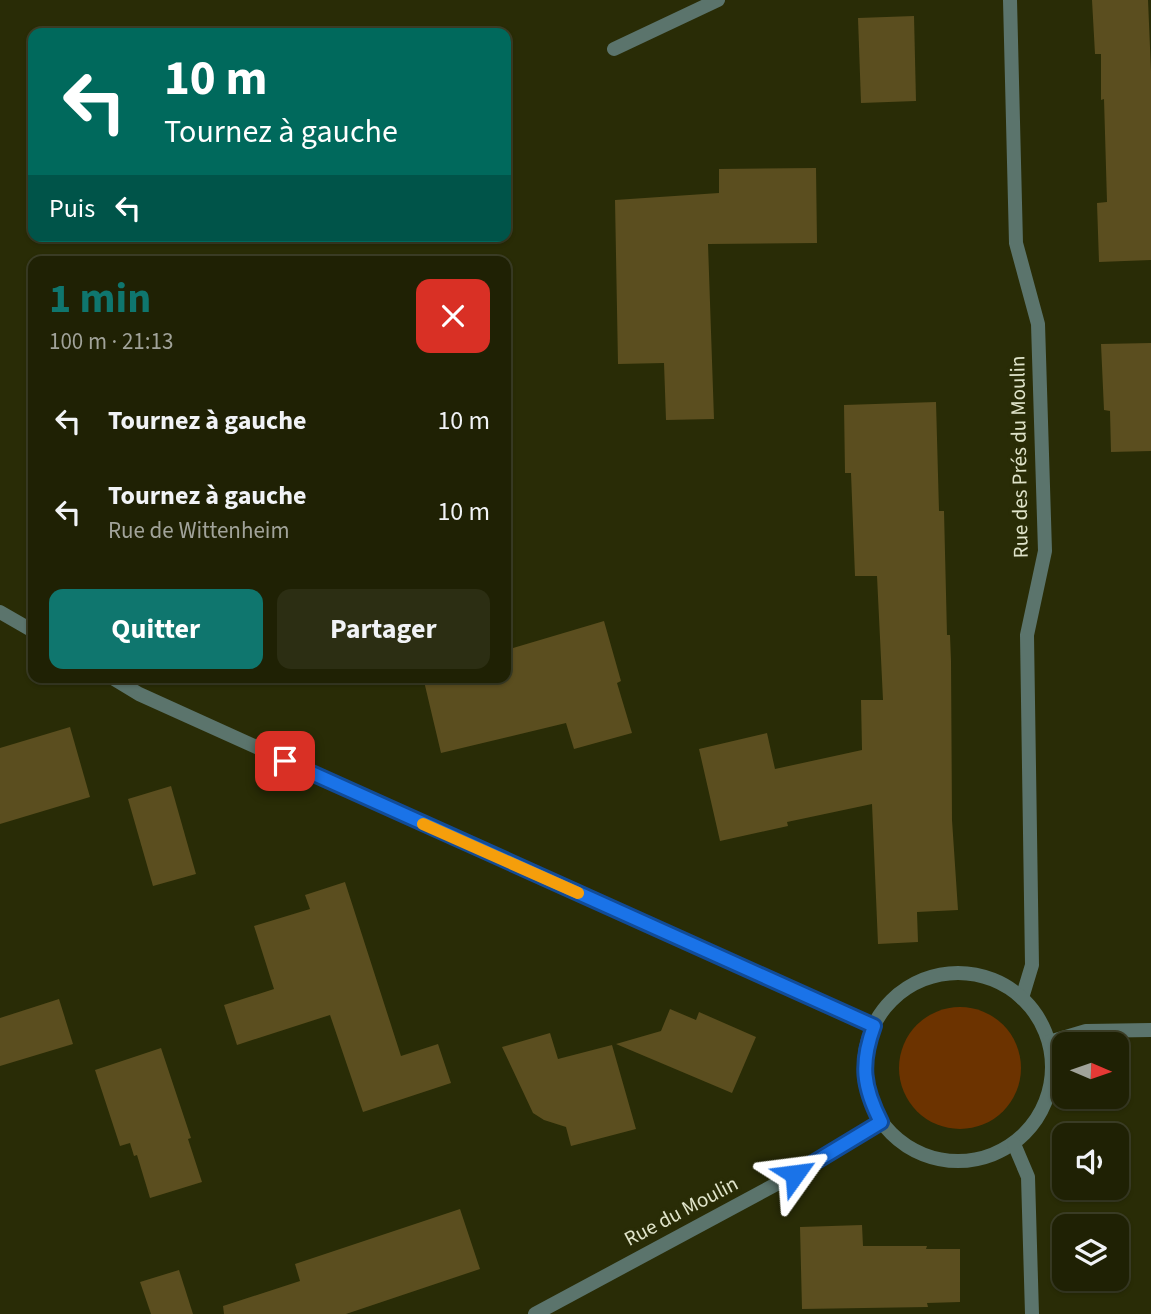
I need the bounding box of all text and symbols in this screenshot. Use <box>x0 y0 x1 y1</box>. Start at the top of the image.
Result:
text: 10 m <box>164 44 268 114</box>
icon: left <box>49 56 140 147</box>
text: Tournez à gauche <box>164 109 398 155</box>
icon: left <box>109 189 147 227</box>
text: Puis <box>49 190 95 227</box>
text: 1 min <box>49 269 151 329</box>
button: close <box>416 279 490 353</box>
text: 100 m · 21:13 <box>49 325 173 358</box>
street label: Rue des Prés du Moulin <box>1002 355 1036 559</box>
icon: left <box>49 402 87 440</box>
text: Tournez à gauche <box>108 402 307 439</box>
text: 10 m <box>437 402 490 439</box>
text: Tournez à gauche <box>108 477 307 514</box>
icon: left <box>49 493 87 531</box>
text: 10 m <box>437 493 490 530</box>
text: Rue de Wittenheim <box>108 514 290 547</box>
button: Quitter <box>49 589 263 669</box>
button: Partager <box>277 589 490 669</box>
pin <box>255 731 315 791</box>
icon: arrive <box>266 742 304 780</box>
north arrow <box>1052 1032 1129 1110</box>
map controls <box>1052 1032 1129 1291</box>
button: sound <box>1052 1123 1129 1200</box>
position arrow <box>758 1137 832 1211</box>
street label: Rue du Moulin <box>619 1168 743 1254</box>
button: layers <box>1052 1214 1129 1291</box>

